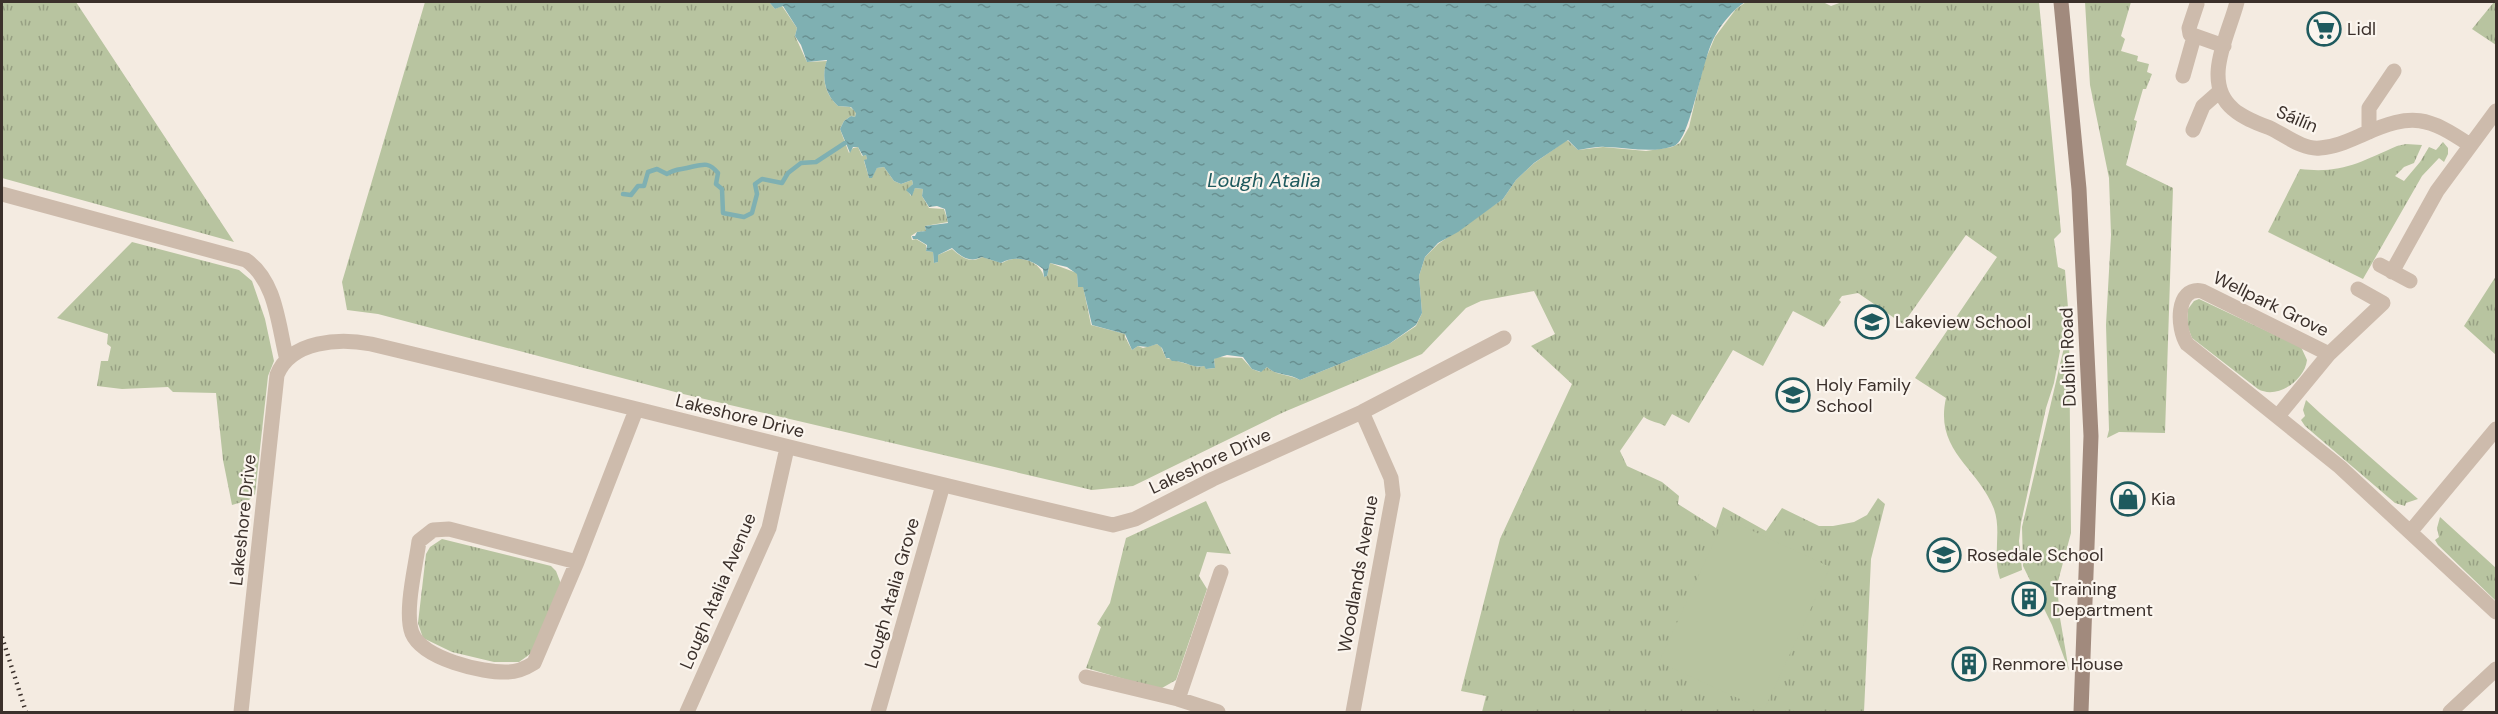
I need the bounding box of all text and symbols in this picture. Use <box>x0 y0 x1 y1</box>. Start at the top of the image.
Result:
supermarket icon: Lidl <box>2306 11 2342 47</box>
place label: Lidl <box>2347 17 2376 41</box>
street label: Sáilín <box>2273 100 2321 138</box>
water label: Lough Atalia <box>1207 167 1321 193</box>
street label: Wellpark Grove <box>2209 266 2333 342</box>
school or university icon: Lakeview School <box>1854 304 1890 340</box>
street label: Dublin Road <box>2054 307 2082 407</box>
place label: Lakeview School <box>1895 310 2031 334</box>
place label: Holy Family School <box>1816 373 1911 418</box>
school or university icon: Holy Family School <box>1775 377 1811 413</box>
street label: Lakeshore Drive <box>673 388 807 444</box>
street label: Lakeshore Drive <box>1145 422 1275 500</box>
street label: Lakeshore Drive <box>224 453 262 587</box>
shop icon: Kia <box>2110 481 2146 517</box>
place label: Kia <box>2151 487 2176 511</box>
street label: Woodlands Avenue <box>1332 493 1384 655</box>
street label: Lough Atalia Avenue <box>674 509 762 673</box>
street label: Lough Atalia Grove <box>859 515 925 671</box>
school or university icon: Rosedale School <box>1926 537 1962 573</box>
place label: Rosedale School <box>1967 543 2104 567</box>
place label: Training Department <box>2052 577 2153 622</box>
building icon: Training Department <box>2011 581 2047 617</box>
building icon: Renmore House <box>1951 646 1987 682</box>
place label: Renmore House <box>1992 652 2123 676</box>

